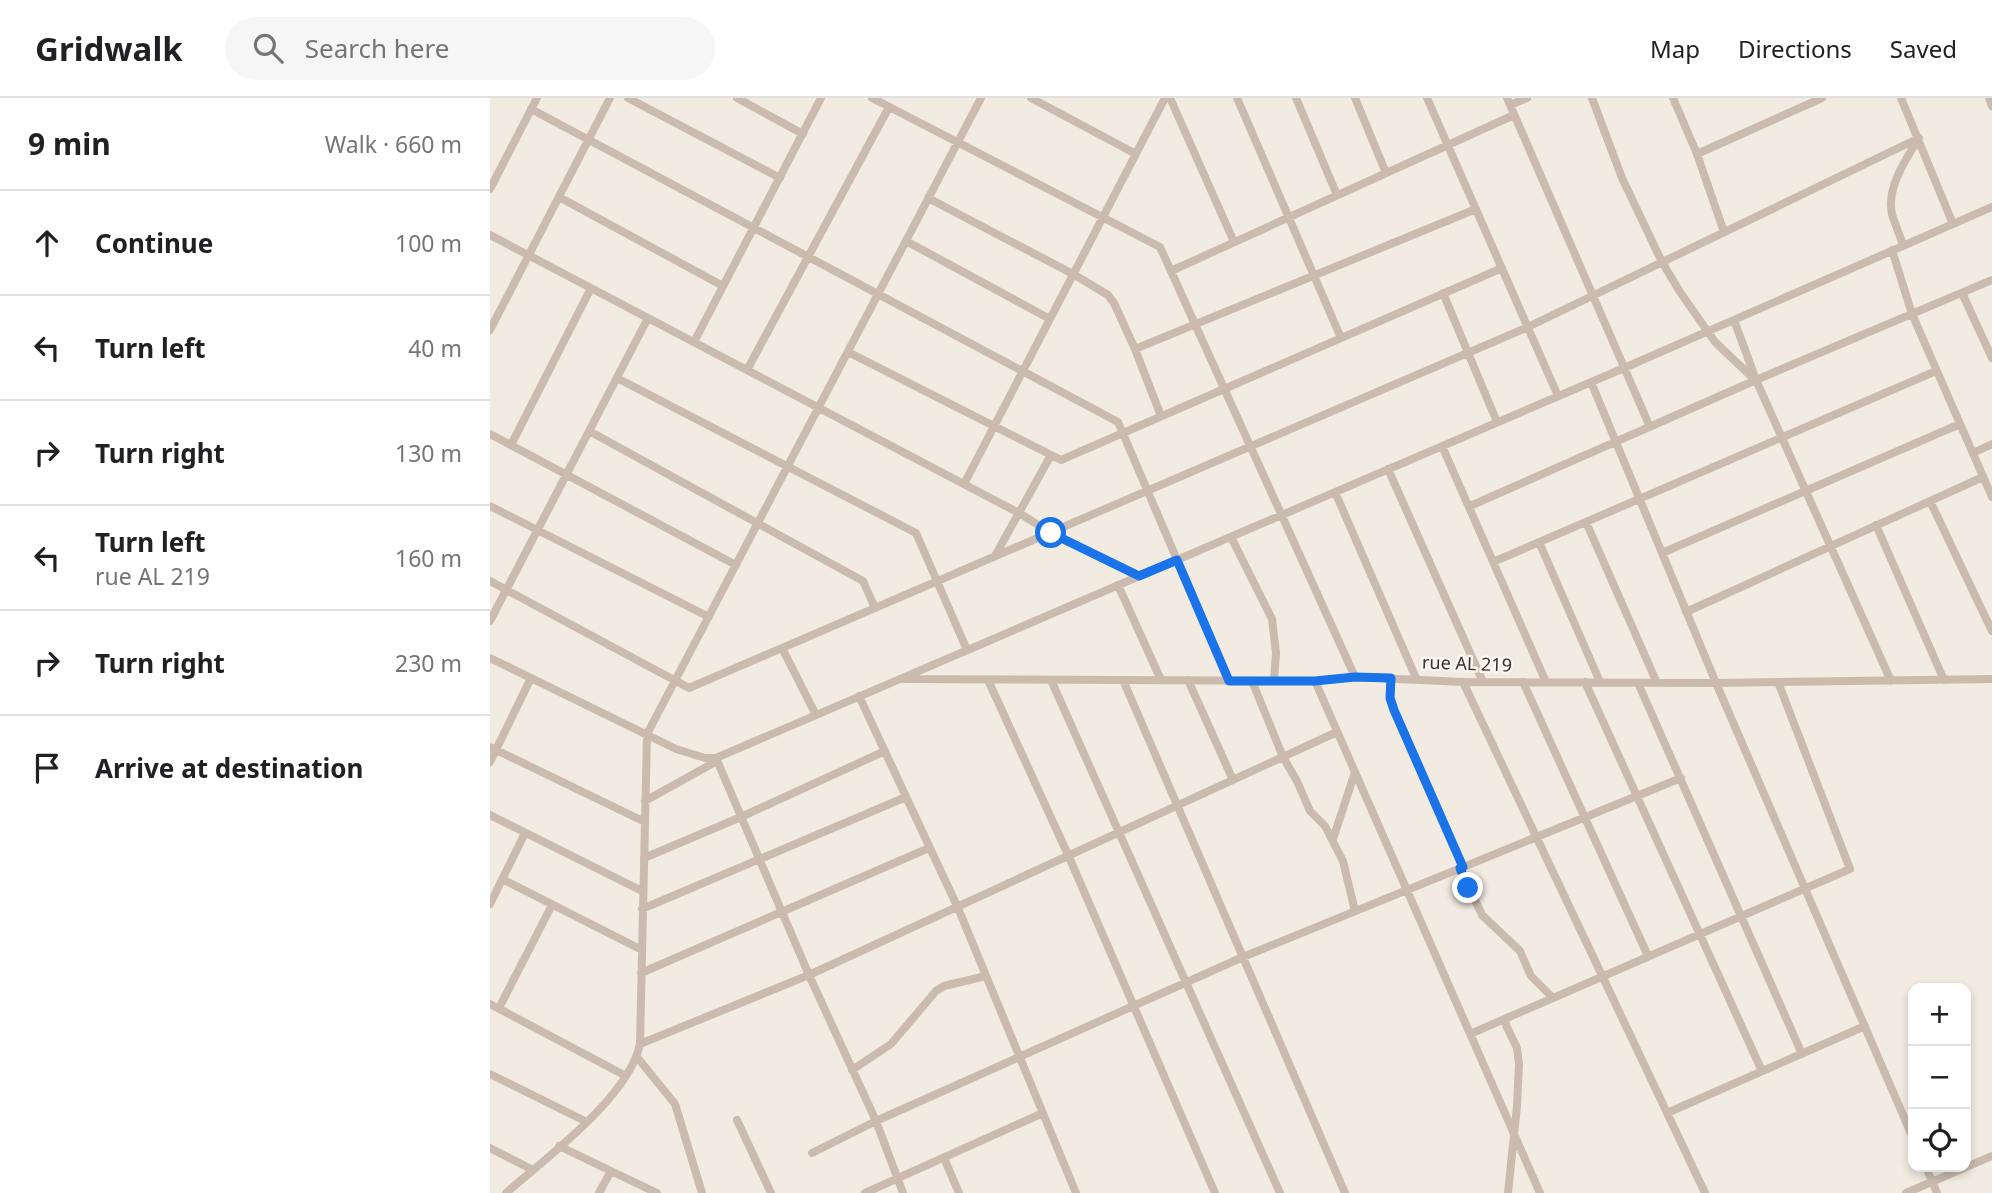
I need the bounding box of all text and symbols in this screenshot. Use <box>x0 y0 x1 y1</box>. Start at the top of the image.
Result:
search box <box>225 17 715 80</box>
text: Gridwalk <box>35 26 183 71</box>
icon: search <box>249 29 287 67</box>
text: Search here <box>305 30 449 66</box>
text: Map <box>1650 32 1700 65</box>
text: Directions <box>1738 32 1852 65</box>
text: Saved <box>1890 32 1957 65</box>
text: 9 min <box>28 123 111 164</box>
text: Walk · 660 m <box>325 128 462 160</box>
icon: ahead <box>28 224 66 262</box>
text: Continue <box>95 225 213 261</box>
text: 100 m <box>395 227 462 259</box>
icon: left <box>28 329 66 367</box>
text: Turn left <box>95 330 206 366</box>
text: 40 m <box>408 332 462 364</box>
icon: right <box>28 434 66 472</box>
text: Turn right <box>95 435 225 471</box>
text: 130 m <box>395 437 462 469</box>
route start <box>1035 517 1066 548</box>
text: Turn left <box>95 524 206 560</box>
icon: left <box>28 539 66 577</box>
text: 160 m <box>395 542 462 574</box>
text: rue AL 219 <box>95 560 210 592</box>
icon: right <box>28 644 66 682</box>
text: Turn right <box>95 645 225 681</box>
text: 230 m <box>395 647 462 679</box>
street label: rue AL 219 <box>1422 649 1512 677</box>
icon: arrive <box>28 749 66 787</box>
text: Arrive at destination <box>95 750 364 786</box>
route end <box>1452 872 1483 903</box>
map controls <box>1908 983 1971 1172</box>
button: + <box>1908 983 1971 1046</box>
button: − <box>1908 1046 1971 1109</box>
button: locate <box>1908 1109 1971 1172</box>

